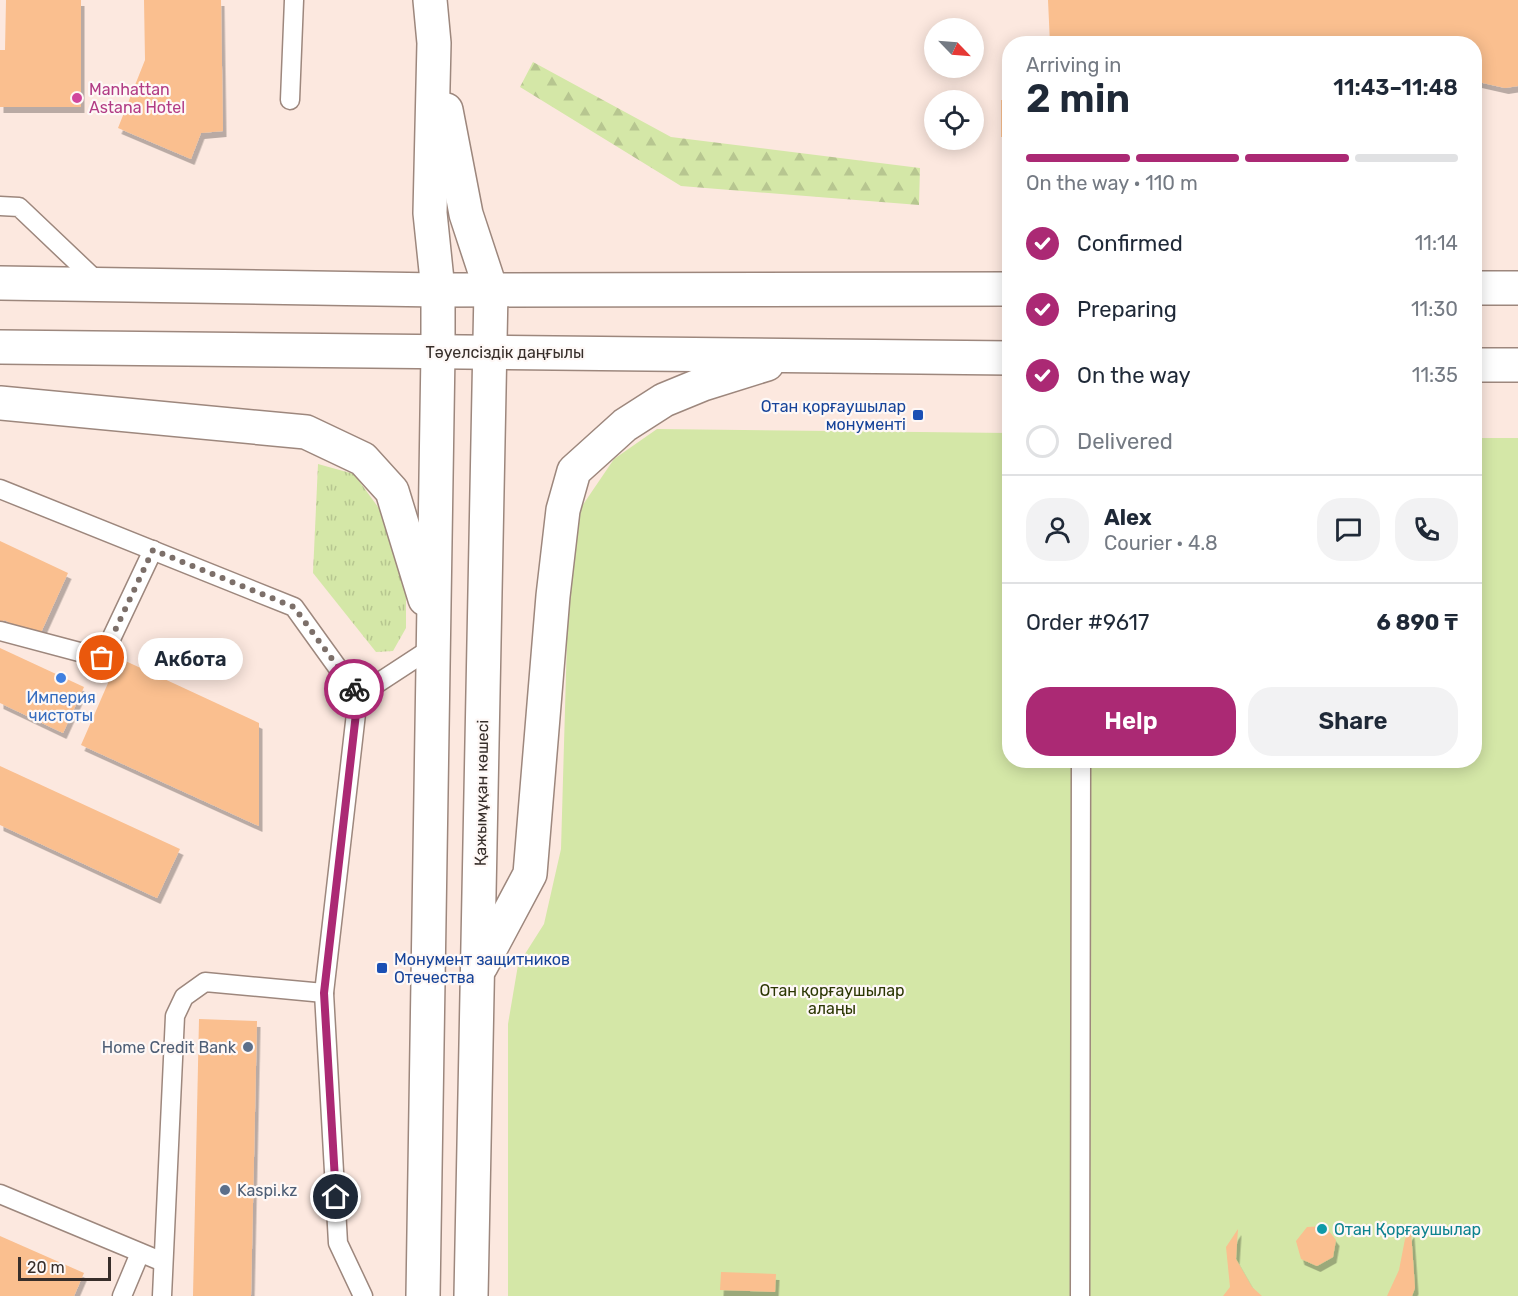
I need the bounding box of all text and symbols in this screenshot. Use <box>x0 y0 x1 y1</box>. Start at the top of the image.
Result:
north arrow <box>924 18 984 78</box>
map controls <box>924 18 984 150</box>
text: Arriving in <box>1026 53 1121 77</box>
text: 11:43–11:48 <box>1333 74 1458 101</box>
text: 2 min <box>1026 76 1130 122</box>
place label: Manhattan Astana Hotel <box>89 80 185 117</box>
button: locate <box>924 90 984 150</box>
marker: Manhattan Astana Hotel <box>70 91 84 105</box>
text: On the way · 110 m <box>1026 171 1198 195</box>
icon: check <box>1026 227 1059 260</box>
text: Confirmed <box>1077 230 1183 257</box>
text: 11:14 <box>1415 231 1458 255</box>
icon: check <box>1026 293 1059 326</box>
text: Preparing <box>1077 296 1177 323</box>
text: 11:30 <box>1411 297 1458 321</box>
street label: Тәуелсіздік даңғылы <box>426 343 584 362</box>
icon: check <box>1026 359 1059 392</box>
text: On the way <box>1077 362 1191 389</box>
text: 11:35 <box>1412 363 1458 387</box>
place label: Отан қорғаушылар монументі <box>761 397 906 434</box>
marker: Отан қорғаушылар монументі <box>911 408 925 422</box>
text: Delivered <box>1077 428 1173 455</box>
button: person <box>1026 498 1089 561</box>
button: chat <box>1317 498 1380 561</box>
button: phone <box>1395 498 1458 561</box>
text: Alex <box>1104 504 1152 531</box>
text: Courier · 4.8 <box>1104 531 1218 555</box>
text: Order #9617 <box>1026 609 1149 636</box>
text: 6 890 ₸ <box>1376 609 1458 636</box>
pin <box>76 632 127 683</box>
callout: Акбота <box>138 637 243 679</box>
icon: bag <box>85 641 118 674</box>
text: Акбота <box>154 647 227 671</box>
courier <box>324 659 384 719</box>
marker: Империя чистоты <box>54 671 68 685</box>
icon: bike <box>338 673 371 706</box>
button: Help <box>1026 687 1236 756</box>
button: Share <box>1248 687 1458 756</box>
place label: Империя чистоты <box>26 688 96 725</box>
street label: Қажымұқан көшесі <box>471 720 492 866</box>
place label: Монумент защитников Отечества <box>394 950 570 987</box>
marker: Монумент защитников Отечества <box>375 961 389 975</box>
park label: Отан қорғаушылар алаңы <box>759 981 905 1018</box>
place label: Home Credit Bank <box>102 1038 237 1057</box>
marker: Home Credit Bank <box>241 1040 255 1054</box>
pin <box>310 1171 361 1222</box>
icon: home <box>319 1180 352 1213</box>
place label: Kaspi.kz <box>237 1181 297 1200</box>
marker: Kaspi.kz <box>218 1183 232 1197</box>
place label: Отан Қорғаушылар <box>1334 1220 1481 1239</box>
marker: Отан Қорғаушылар <box>1315 1222 1329 1236</box>
scale bar <box>18 1254 111 1282</box>
text: 20 m <box>27 1258 65 1277</box>

